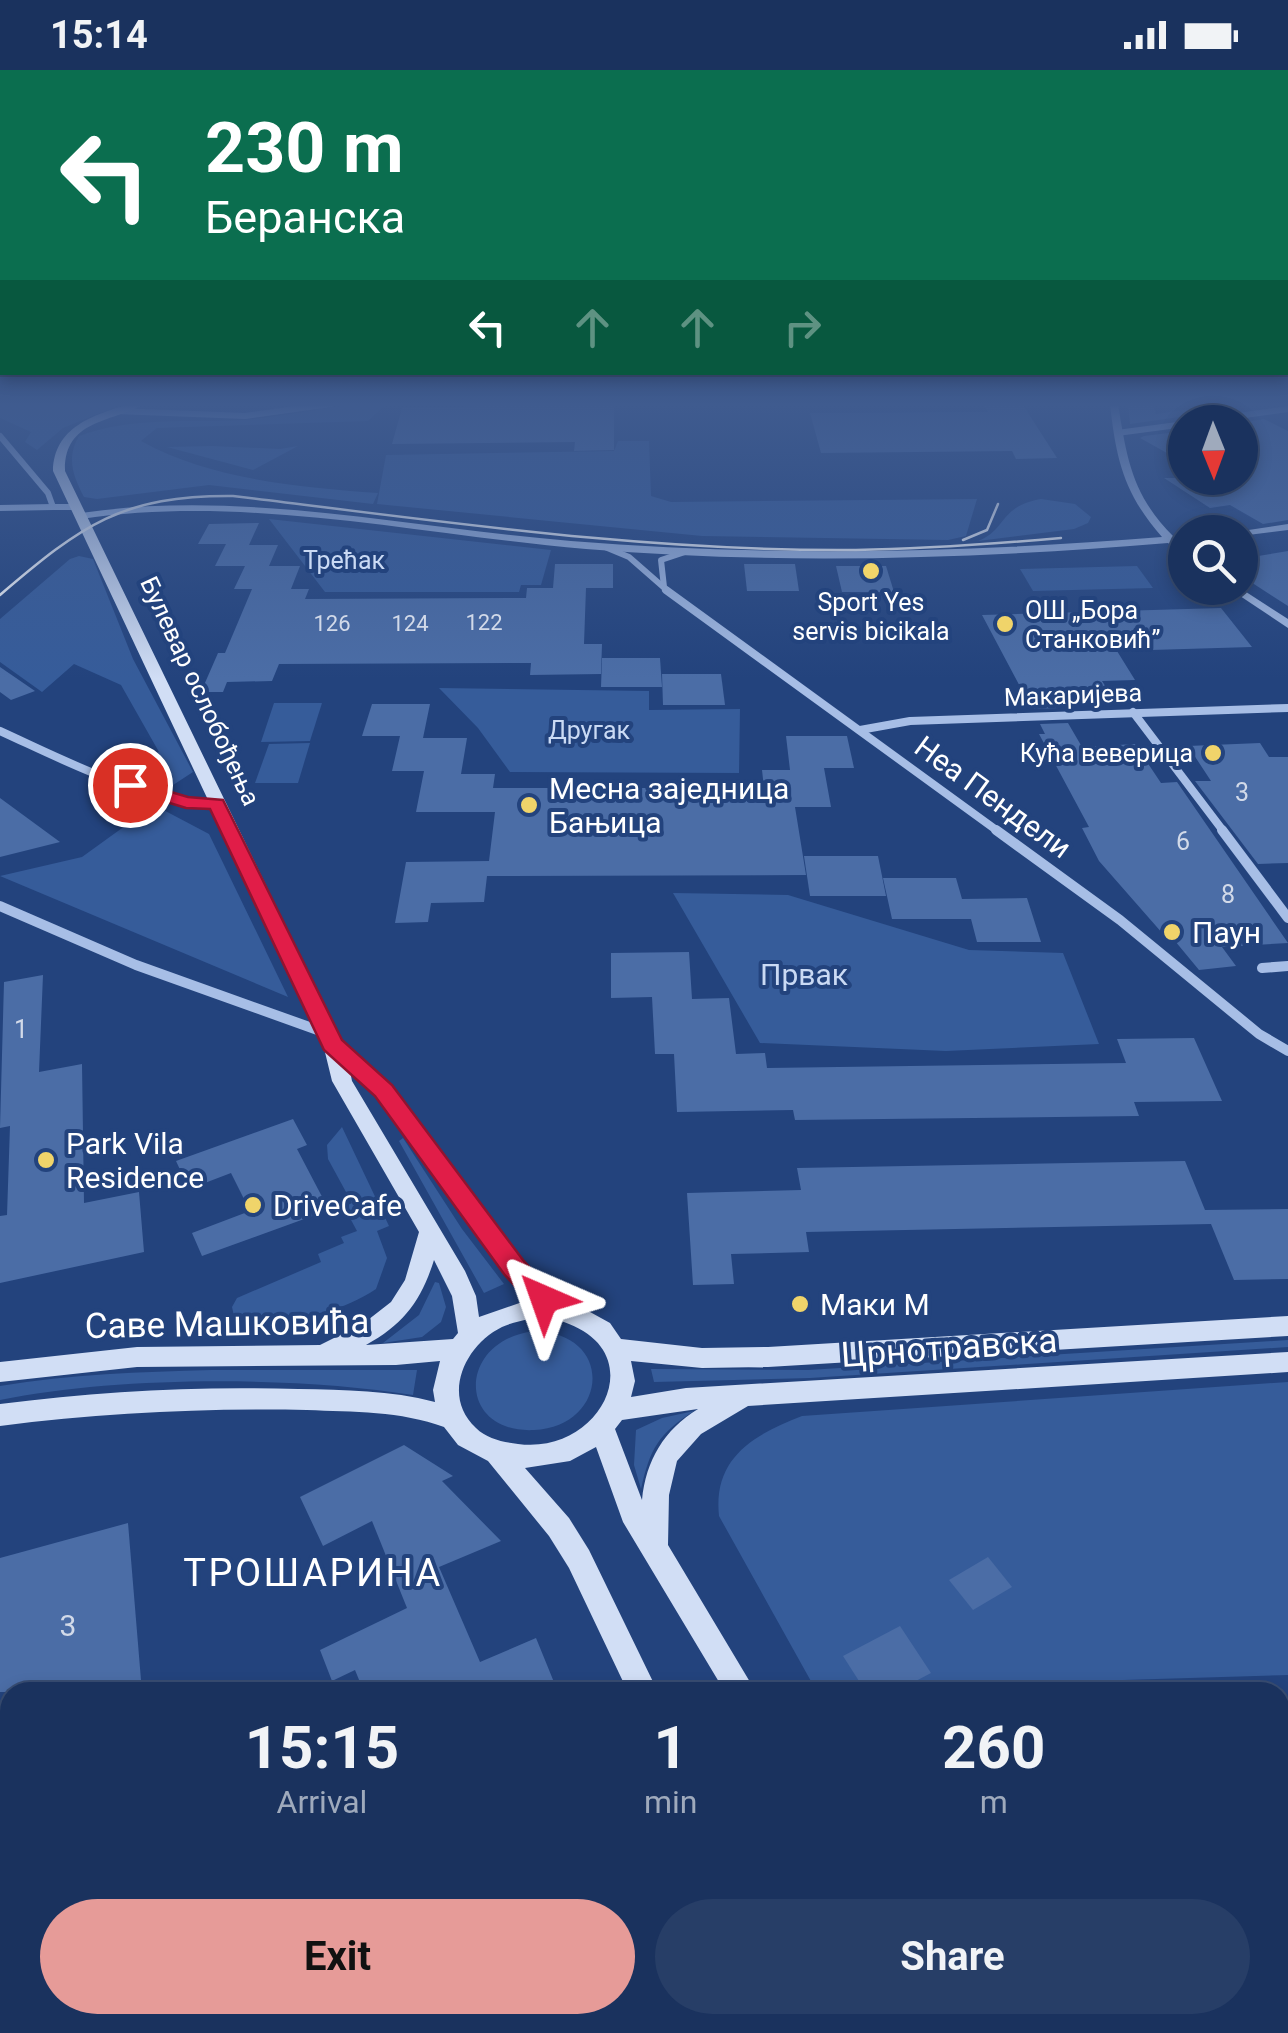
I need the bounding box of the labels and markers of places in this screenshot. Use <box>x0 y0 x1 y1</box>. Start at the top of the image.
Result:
marker: Sport Yes servis bicikala <box>860 560 882 582</box>
place label: Sport Yes servis bicikala <box>792 588 950 646</box>
place label: ОШ „Бора Станковић” <box>1025 596 1160 654</box>
marker: ОШ „Бора Станковић” <box>994 613 1016 635</box>
place label: Кућа веверица <box>1020 739 1193 768</box>
marker: Кућа веверица <box>1202 742 1224 764</box>
pin <box>88 743 173 828</box>
place label: Месна заједница Бањица <box>549 771 789 840</box>
marker: Месна заједница Бањица <box>518 794 540 816</box>
place label: Паун <box>1192 915 1261 950</box>
marker: Паун <box>1161 921 1183 943</box>
place label: Park Vila Residence <box>66 1126 204 1195</box>
marker: Park Vila Residence <box>35 1149 57 1171</box>
place label: DriveCafe <box>273 1188 402 1223</box>
marker: DriveCafe <box>242 1194 264 1216</box>
place label: Маки М <box>820 1287 930 1322</box>
marker: Маки М <box>789 1293 811 1315</box>

